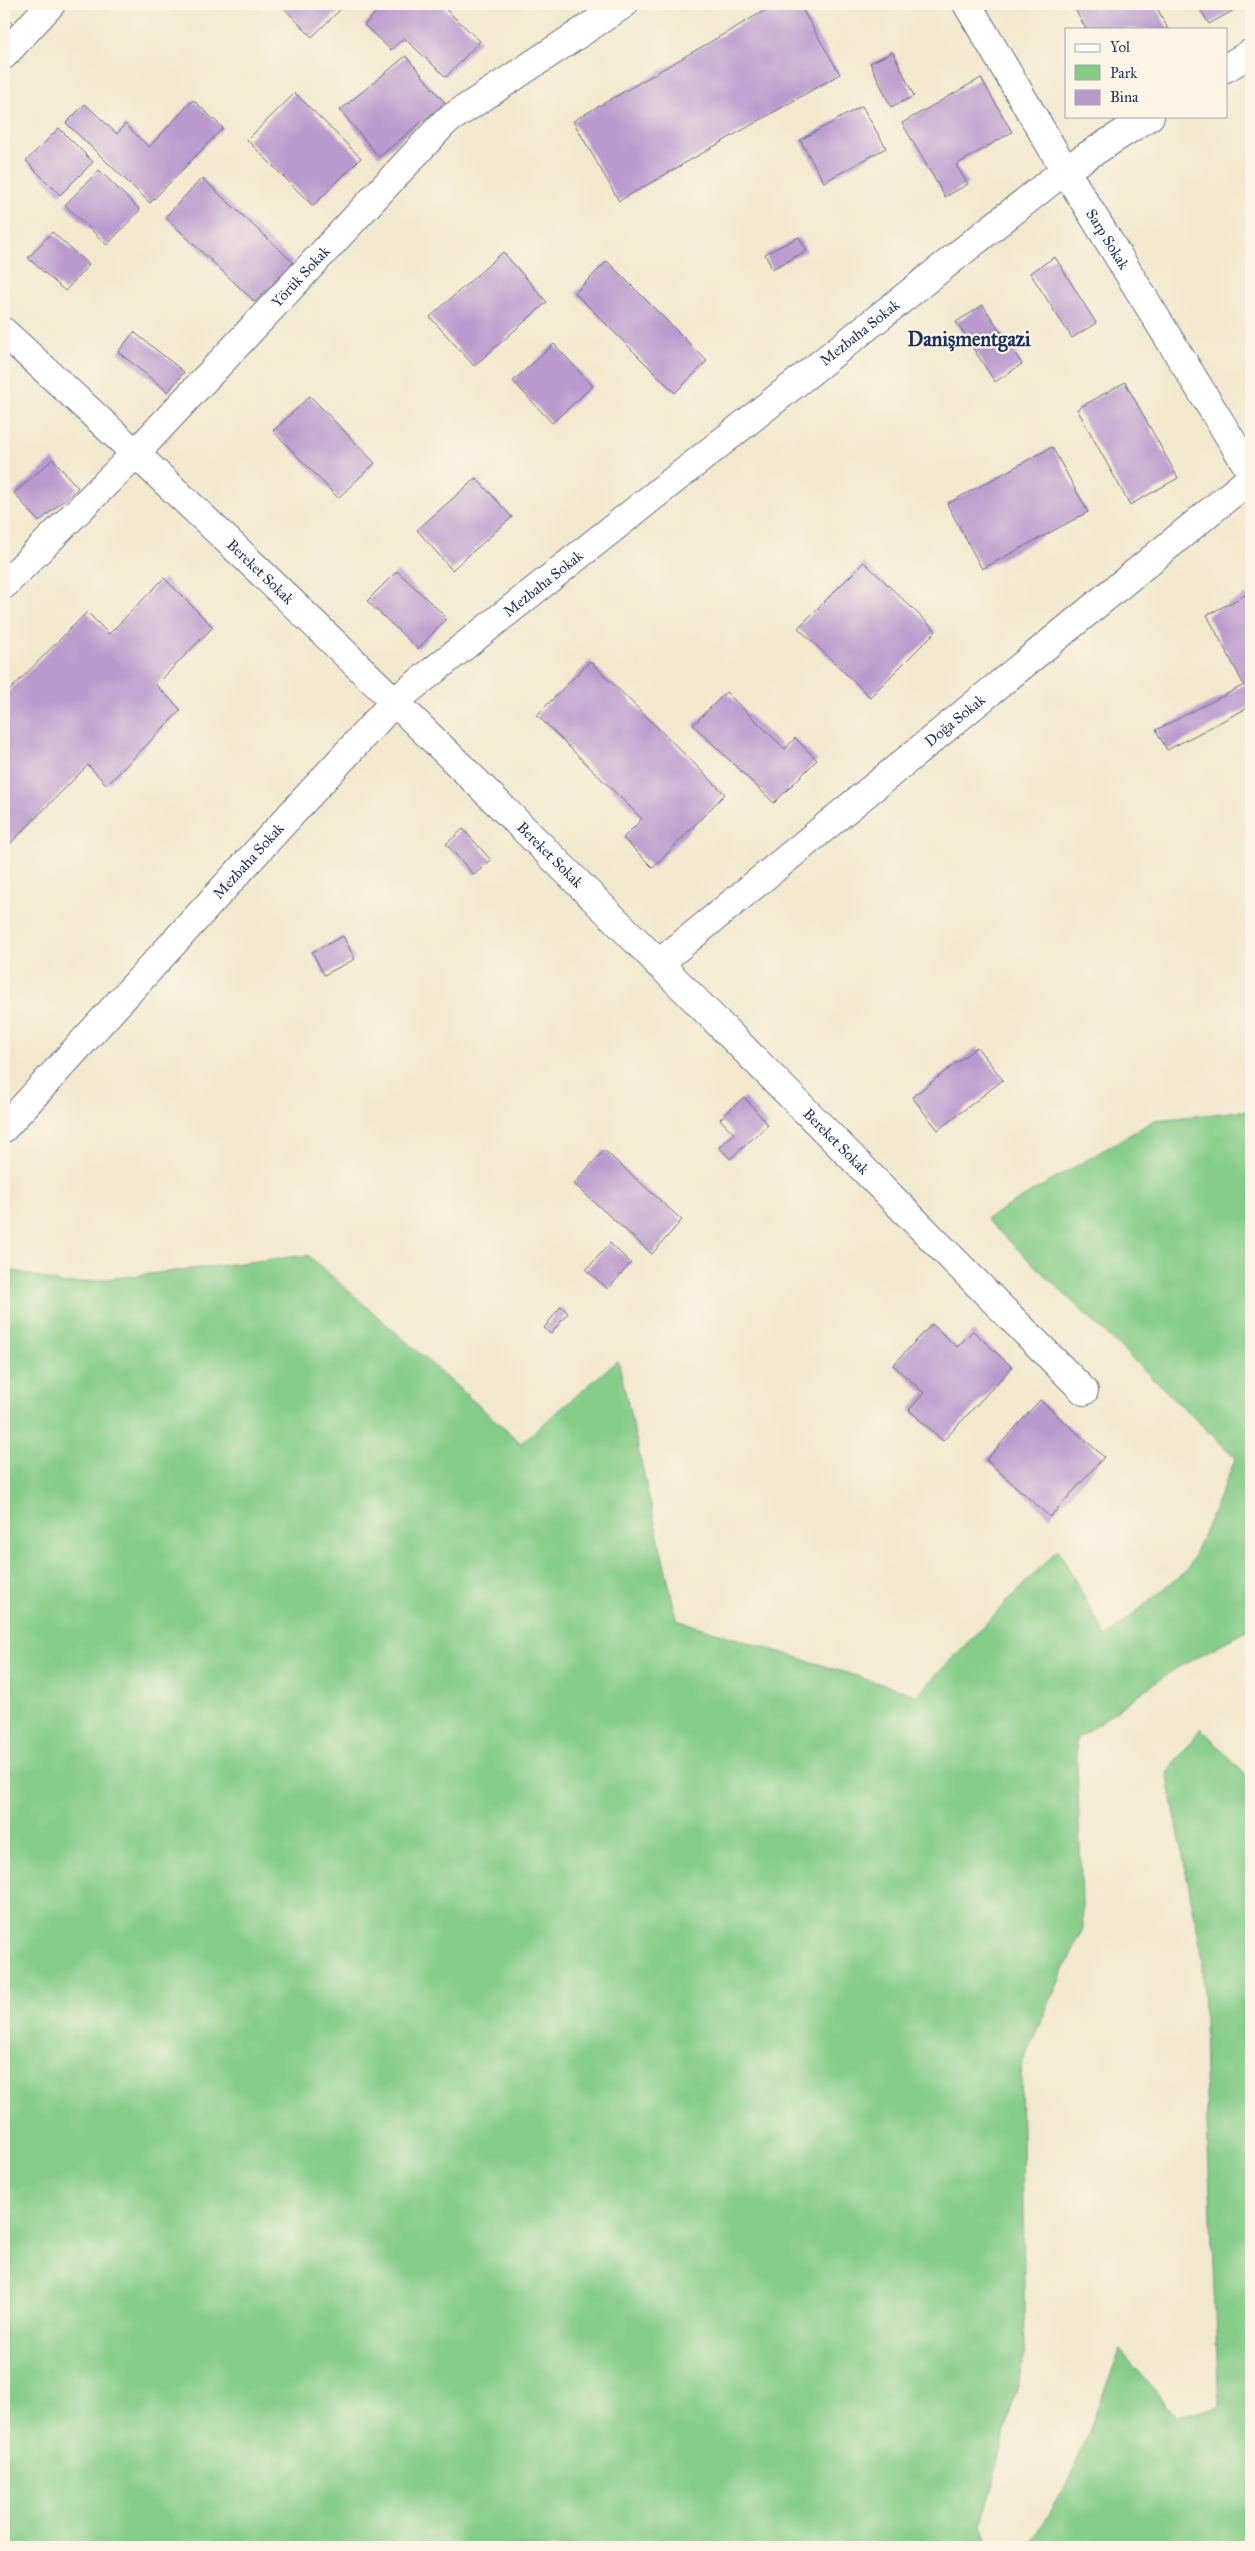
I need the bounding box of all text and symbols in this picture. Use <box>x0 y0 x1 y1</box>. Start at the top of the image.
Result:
legend <box>1065 28 1228 118</box>
text: Yol <box>1110 38 1131 56</box>
text: Park <box>1110 64 1137 82</box>
text: Bina <box>1110 88 1139 106</box>
street label: Sarp Sokak <box>1082 206 1133 273</box>
street label: Yörük Sokak <box>268 242 334 311</box>
street label: Mezbaha Sokak <box>816 296 903 370</box>
district label: Danişmentgazi <box>907 327 1031 352</box>
street label: Bereket Sokak <box>223 536 298 608</box>
street label: Mezbaha Sokak <box>500 547 587 621</box>
street label: Doğa Sokak <box>921 691 989 751</box>
street label: Bereket Sokak <box>513 818 587 892</box>
street label: Mezbaha Sokak <box>209 819 288 903</box>
street label: Bereket Sokak <box>799 1105 873 1178</box>

